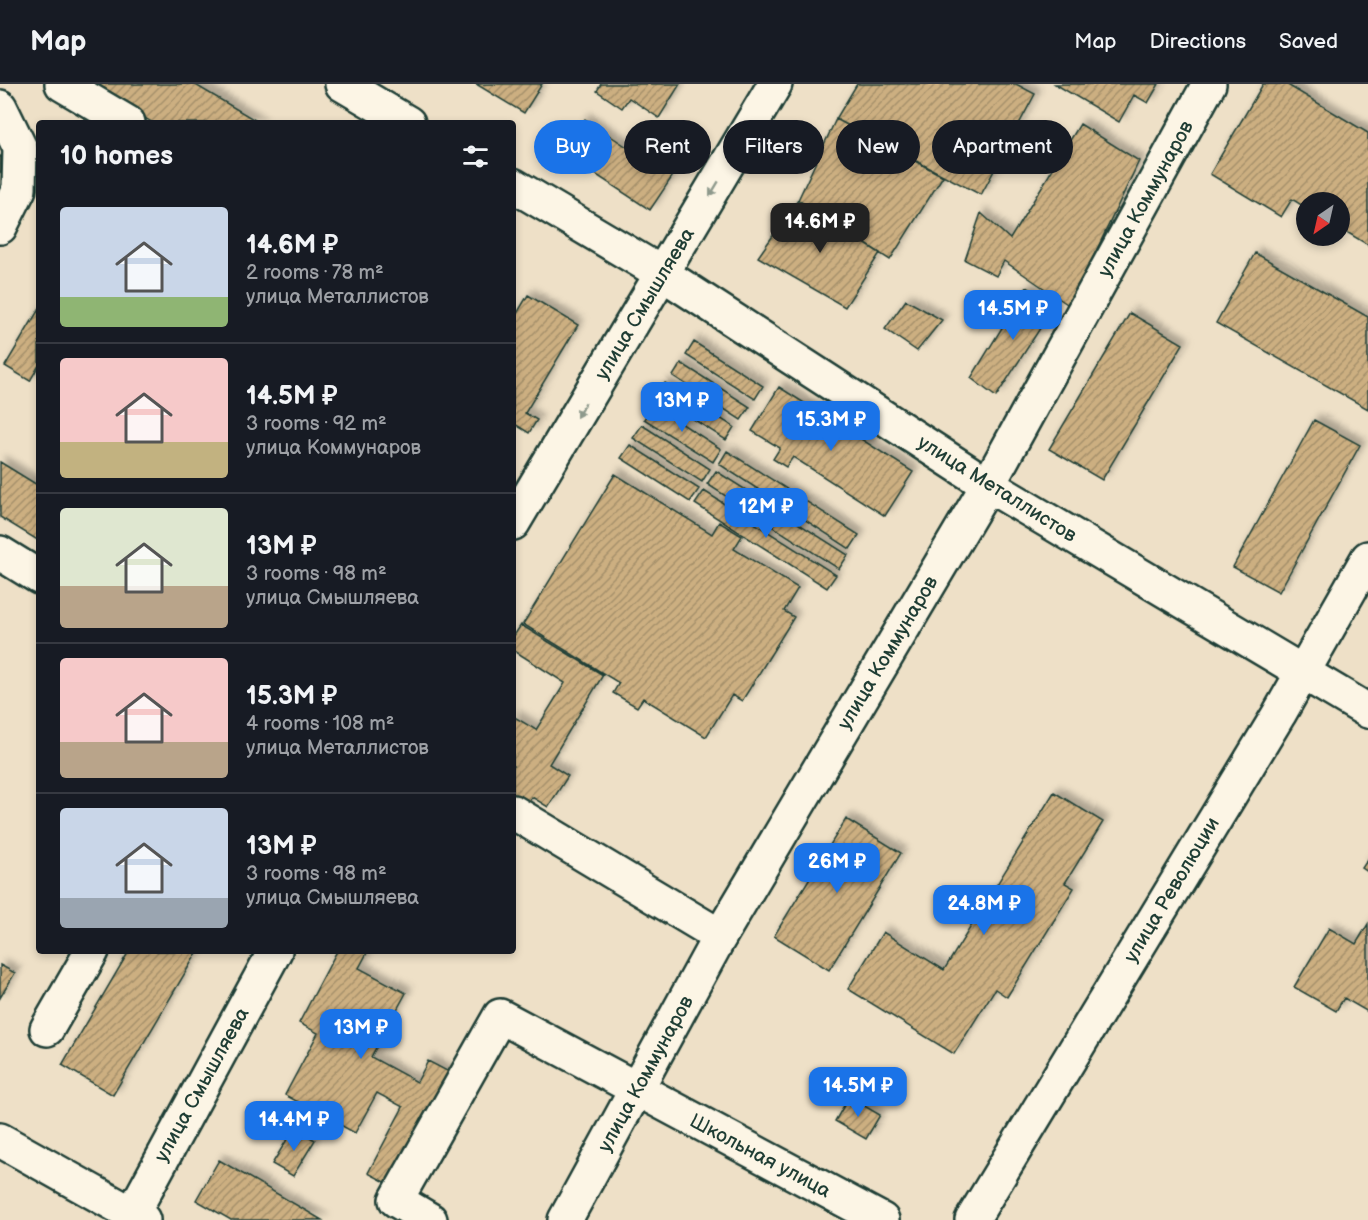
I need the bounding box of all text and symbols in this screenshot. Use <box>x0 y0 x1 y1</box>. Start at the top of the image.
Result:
text: Map <box>30 25 86 58</box>
text: Map <box>1074 29 1117 54</box>
text: Directions <box>1150 29 1246 54</box>
text: Saved <box>1279 29 1338 54</box>
street label: улица Коммунаров <box>1093 116 1199 281</box>
chip: Buy <box>534 120 612 174</box>
chip: Rent <box>624 120 711 174</box>
chip: Filters <box>723 120 824 174</box>
chip: New <box>836 120 920 174</box>
chip: Apartment <box>932 120 1073 174</box>
icon: filters <box>459 140 492 173</box>
text: 10 homes <box>60 141 173 172</box>
one-way arrow <box>708 181 719 197</box>
north arrow <box>1296 192 1350 246</box>
map controls <box>1296 192 1350 246</box>
pin: 14.6M ₽ <box>765 203 875 254</box>
text: 14.6M ₽ <box>785 210 856 234</box>
street label: улица Смышляева <box>590 223 700 384</box>
text: 14.6M ₽ <box>246 230 338 261</box>
icon: home <box>108 231 180 303</box>
text: 2 rooms · 78 m² <box>246 261 384 285</box>
text: улица Металлистов <box>246 285 429 309</box>
pin: 14.5M ₽ <box>958 290 1068 341</box>
text: 14.5M ₽ <box>978 297 1048 321</box>
text: 14.5M ₽ <box>246 381 338 412</box>
icon: home <box>108 382 180 454</box>
pin: 13M ₽ <box>640 382 724 433</box>
text: 13M ₽ <box>655 389 709 413</box>
pin: 15.3M ₽ <box>776 401 886 452</box>
one-way arrow <box>576 402 587 418</box>
text: 15.3M ₽ <box>796 408 866 432</box>
text: 3 rooms · 92 m² <box>246 412 387 436</box>
street label: улица Металлистов <box>913 430 1081 548</box>
text: улица Коммунаров <box>246 436 421 460</box>
pin: 12M ₽ <box>724 488 808 539</box>
text: 12M ₽ <box>739 495 793 519</box>
text: 13M ₽ <box>246 531 317 562</box>
icon: home <box>108 532 180 604</box>
text: 3 rooms · 98 m² <box>246 562 387 586</box>
street label: улица Коммунаров <box>833 571 944 734</box>
text: улица Смышляева <box>246 586 419 610</box>
text: 15.3M ₽ <box>246 681 337 712</box>
icon: home <box>108 682 180 754</box>
text: 4 rooms · 108 m² <box>246 712 394 736</box>
text: улица Металлистов <box>246 736 429 760</box>
street label: улица Революции <box>1119 813 1225 967</box>
text: 13M ₽ <box>246 831 317 862</box>
icon: home <box>108 832 180 904</box>
pin: 26M ₽ <box>795 843 879 894</box>
text: 26M ₽ <box>808 850 866 874</box>
text: 3 rooms · 98 m² <box>246 862 387 886</box>
pin: 24.8M ₽ <box>929 885 1039 936</box>
text: улица Смышляева <box>246 886 419 910</box>
text: 24.8M ₽ <box>947 892 1021 916</box>
street label: улица Коммунаров <box>593 991 699 1156</box>
street label: улица Смышляева <box>150 1003 255 1167</box>
pin: 13M ₽ <box>319 1009 403 1060</box>
text: 13M ₽ <box>334 1016 388 1040</box>
pin: 14.5M ₽ <box>803 1067 913 1118</box>
text: 14.5M ₽ <box>823 1074 893 1098</box>
pin: 14.4M ₽ <box>239 1101 349 1152</box>
text: 14.4M ₽ <box>259 1108 329 1132</box>
street label: Школьная улица <box>685 1109 835 1203</box>

